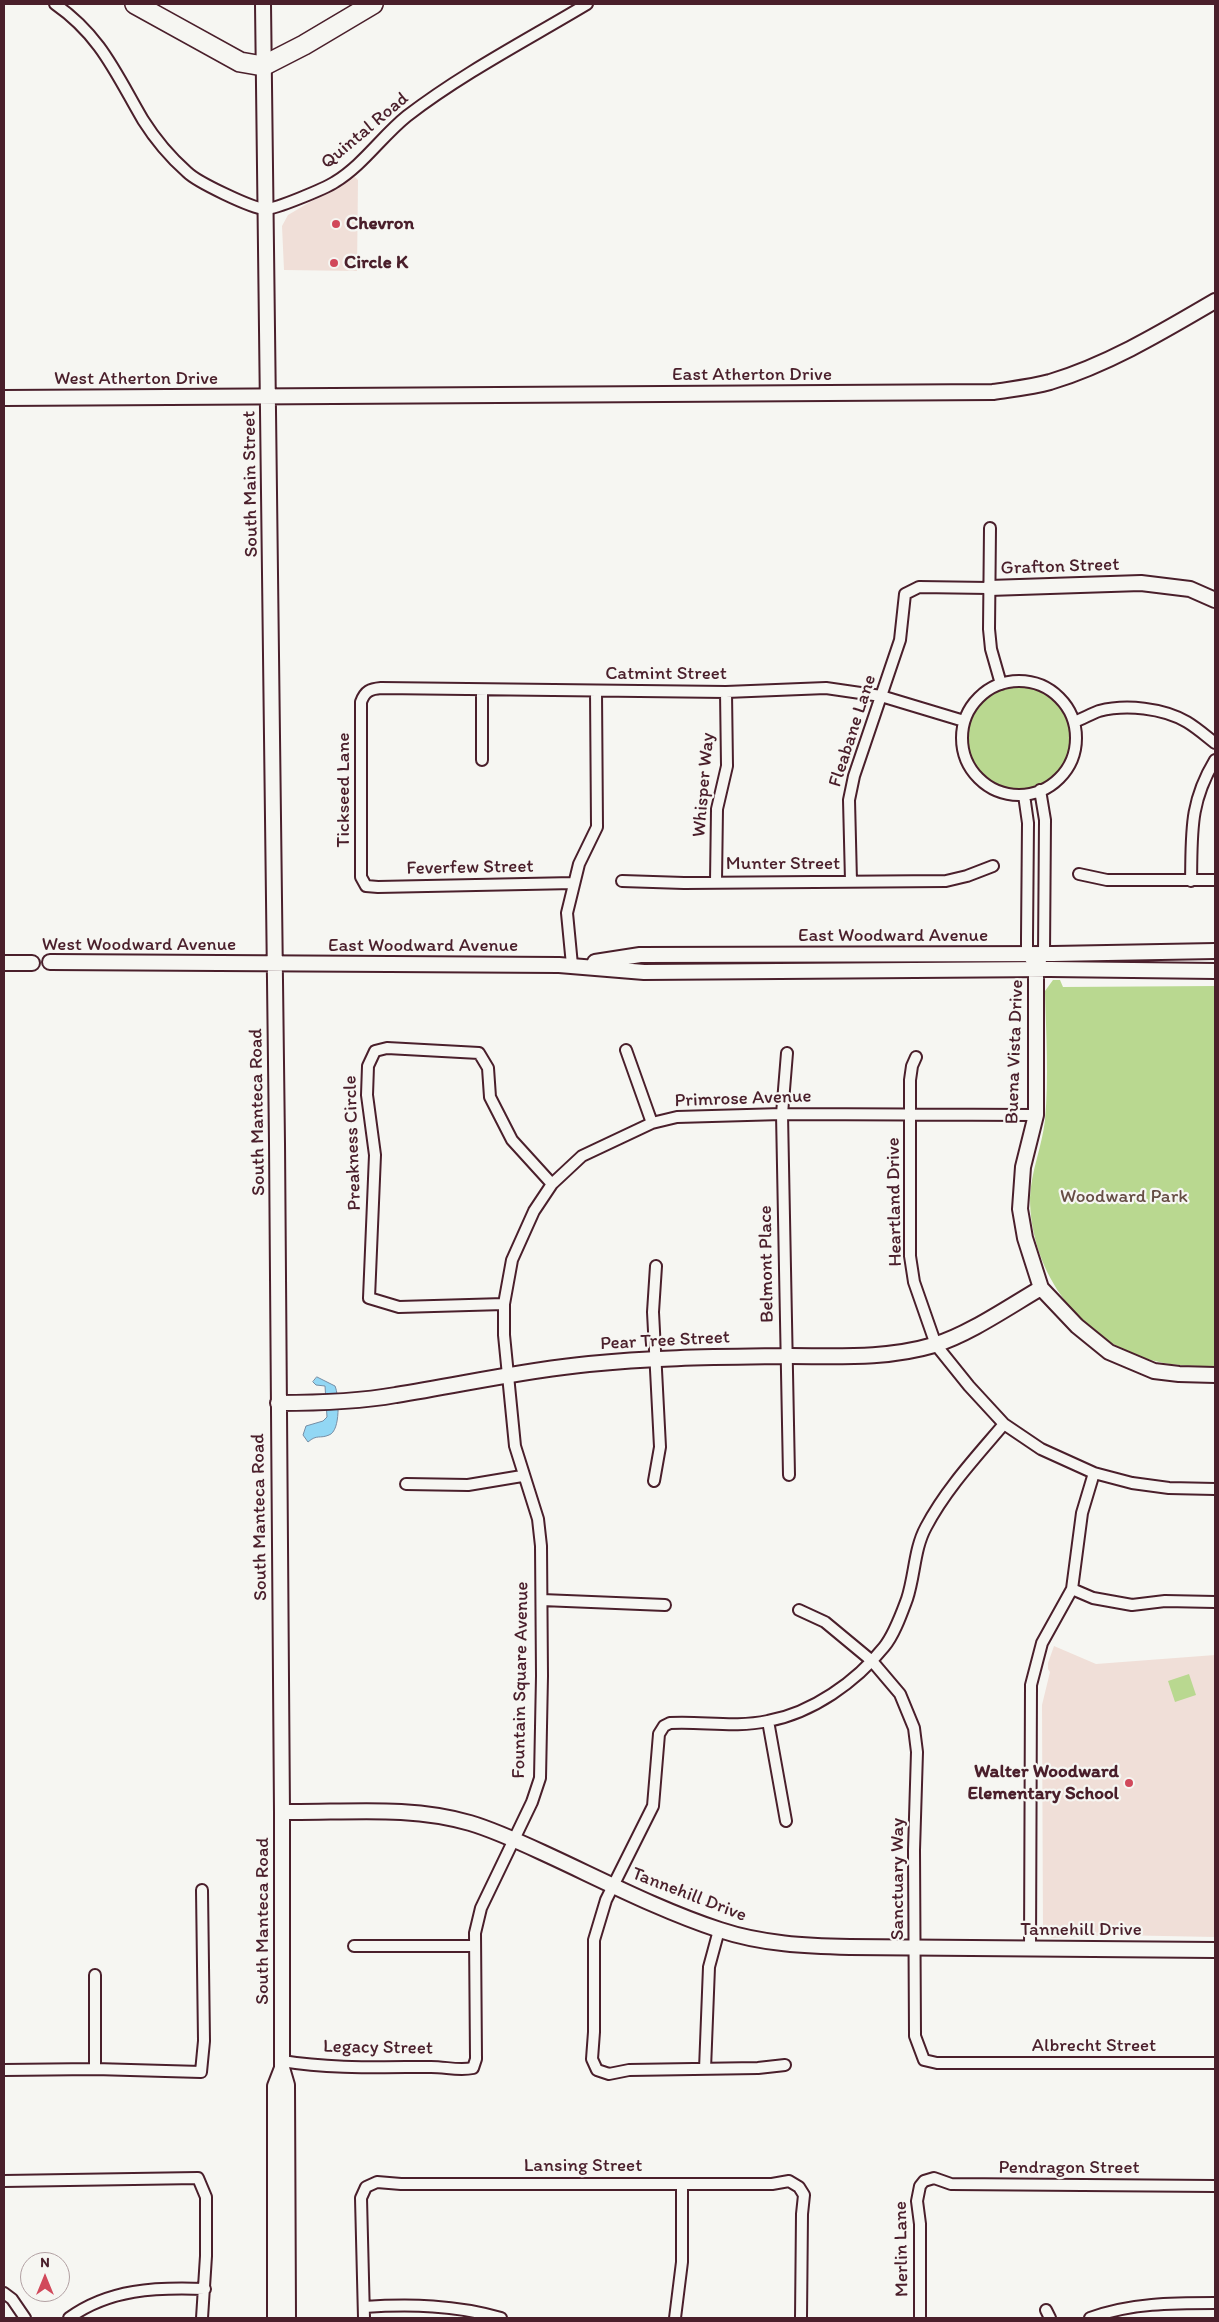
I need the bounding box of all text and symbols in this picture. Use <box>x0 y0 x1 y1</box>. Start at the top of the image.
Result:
street label: Quintal Road <box>317 88 413 174</box>
place label: Chevron <box>346 213 414 235</box>
marker: Chevron <box>330 218 342 230</box>
place label: Circle K <box>344 252 408 274</box>
marker: Circle K <box>328 257 340 269</box>
street label: East Atherton Drive <box>672 364 832 386</box>
street label: West Atherton Drive <box>54 368 218 390</box>
street label: South Main Street <box>238 410 264 558</box>
street label: Grafton Street <box>1000 554 1120 580</box>
street label: Catmint Street <box>605 663 727 685</box>
street label: Fleabane Lane <box>824 672 882 790</box>
street label: Whisper Way <box>688 732 720 838</box>
street label: Tickseed Lane <box>333 733 355 847</box>
street label: Munter Street <box>726 853 840 875</box>
street label: Feverfew Street <box>406 855 534 881</box>
street label: East Woodward Avenue <box>798 925 988 947</box>
street label: West Woodward Avenue <box>42 934 236 956</box>
street label: East Woodward Avenue <box>328 935 518 957</box>
street label: Buena Vista Drive <box>1001 979 1029 1125</box>
street label: South Manteca Road <box>245 1028 271 1196</box>
street label: Preakness Circle <box>339 1075 367 1211</box>
street label: Primrose Avenue <box>674 1085 812 1113</box>
street label: Heartland Drive <box>882 1137 908 1267</box>
park label: Woodward Park <box>1060 1186 1188 1208</box>
street label: Belmont Place <box>755 1205 779 1323</box>
street label: Pear Tree Street <box>600 1326 730 1356</box>
street label: South Manteca Road <box>247 1433 273 1601</box>
street label: Fountain Square Avenue <box>508 1581 534 1779</box>
place label: Walter Woodward Elementary School <box>967 1761 1119 1805</box>
marker: Walter Woodward Elementary School <box>1123 1777 1135 1789</box>
street label: Sanctuary Way <box>887 1818 909 1940</box>
street label: South Manteca Road <box>252 1837 274 2005</box>
street label: Tannehill Drive <box>628 1863 750 1927</box>
street label: Tannehill Drive <box>1020 1919 1142 1941</box>
street label: Albrecht Street <box>1032 2035 1156 2057</box>
street label: Legacy Street <box>323 2036 433 2060</box>
street label: Lansing Street <box>524 2155 642 2177</box>
street label: Pendragon Street <box>998 2157 1140 2179</box>
street label: Merlin Lane <box>890 2201 914 2297</box>
north arrow <box>20 2252 70 2302</box>
text: N <box>40 2254 50 2271</box>

